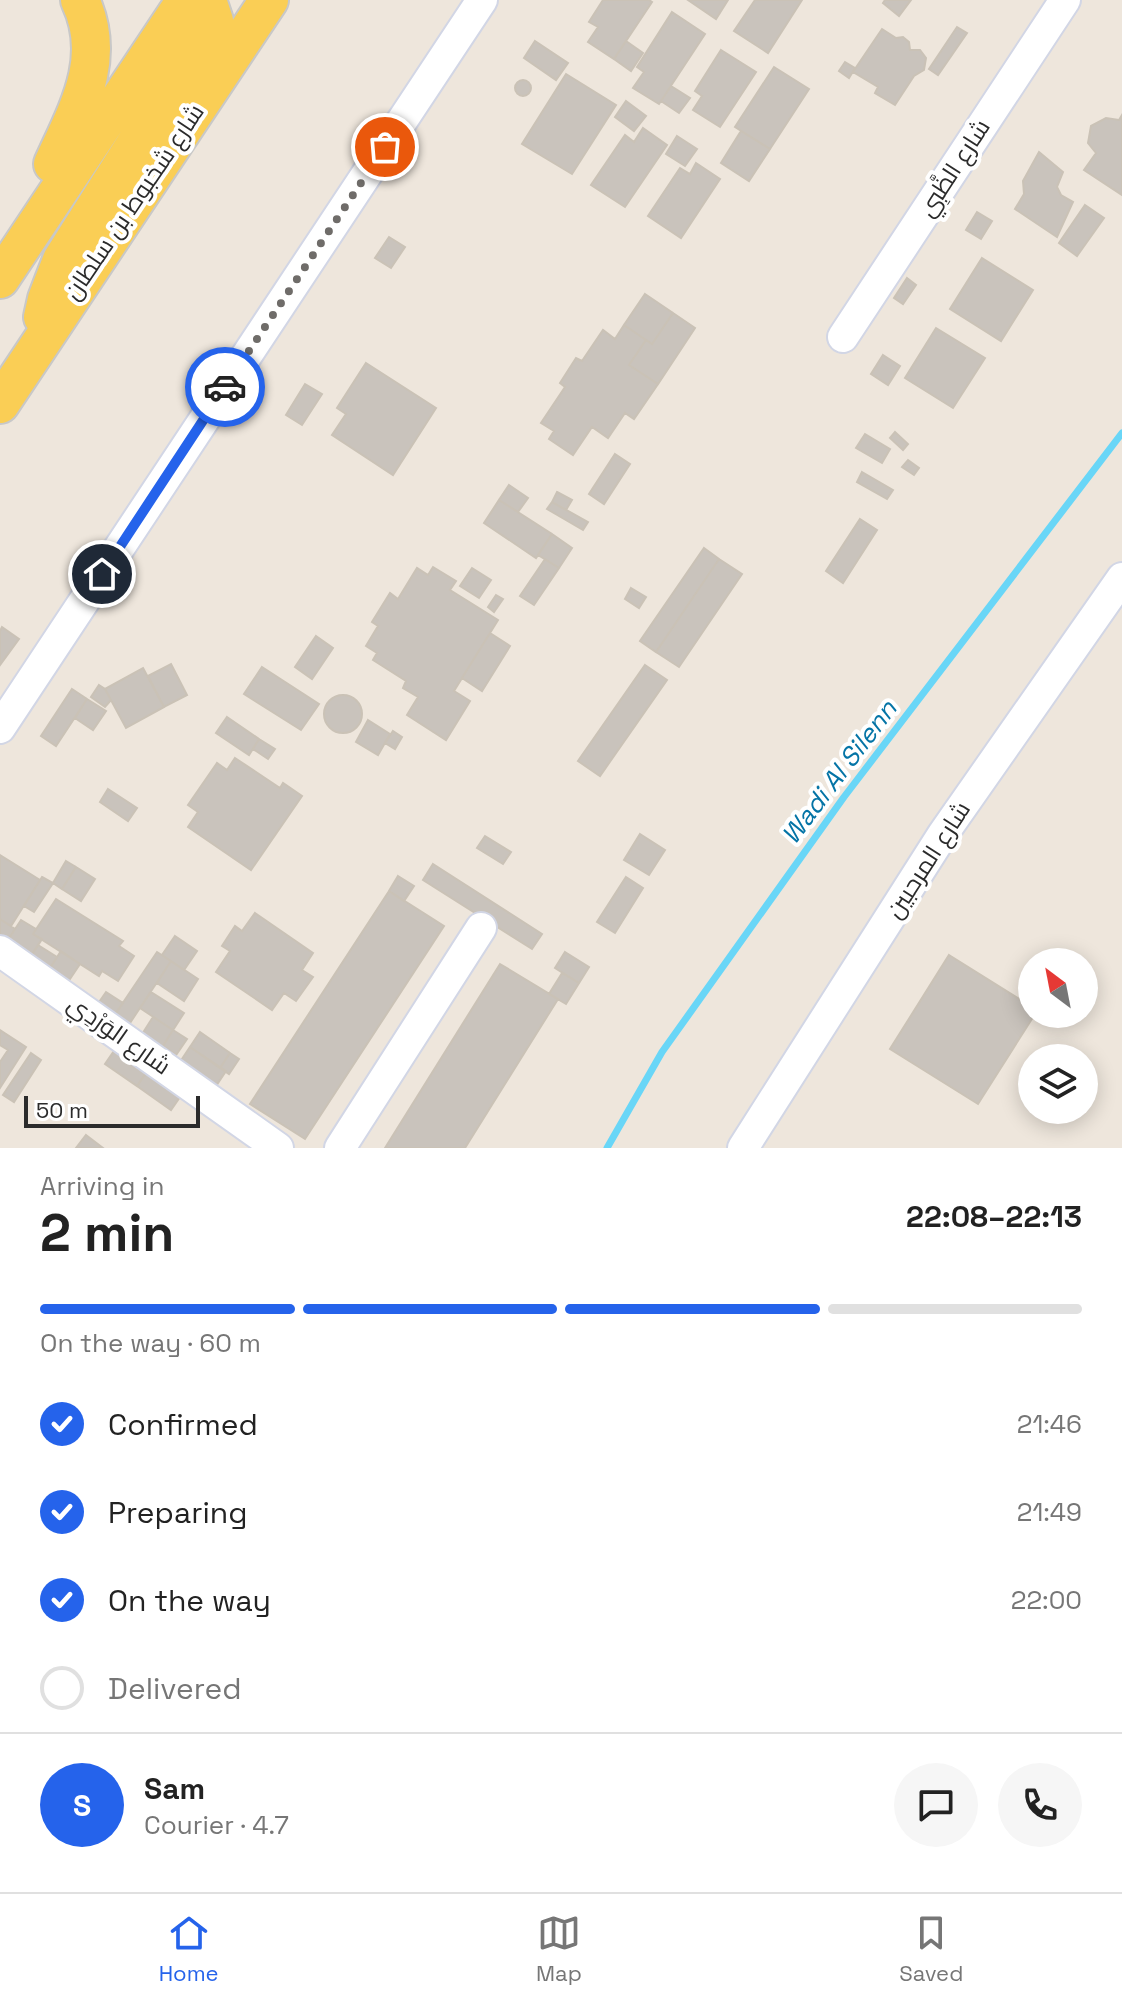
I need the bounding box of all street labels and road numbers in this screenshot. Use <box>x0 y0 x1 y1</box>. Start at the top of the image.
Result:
street label: شارع شخبوط بن سلطان <box>56 98 212 306</box>
street label: شارع الظَّبِي <box>911 113 1000 225</box>
street label: شارع المرحبين <box>878 795 978 925</box>
street label: شارع الوَرْدِي <box>60 988 177 1084</box>

